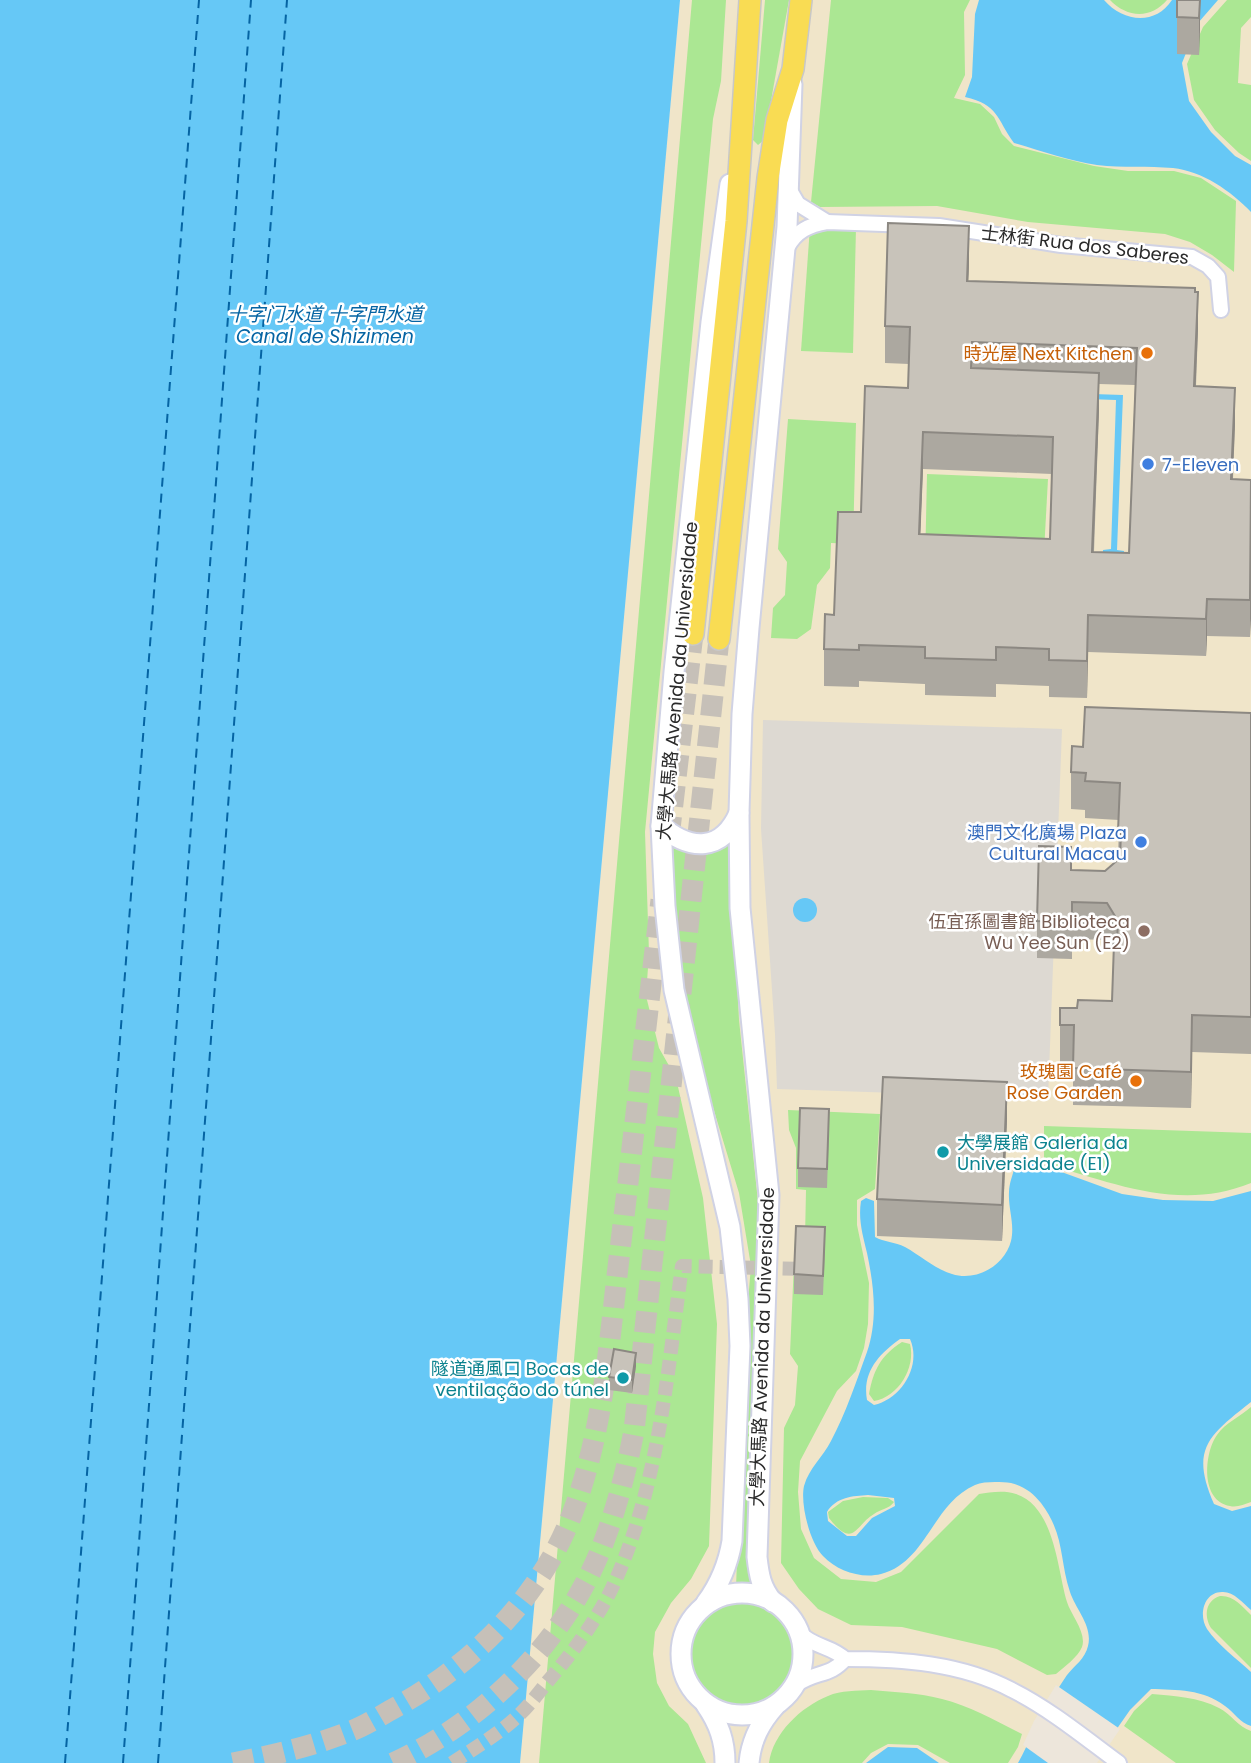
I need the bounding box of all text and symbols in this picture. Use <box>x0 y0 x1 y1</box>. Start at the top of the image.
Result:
street label: 士林街 Rua dos Saberes <box>980 220 1190 270</box>
water label: 十字门水道 十字門水道 Canal de Shizimen <box>227 301 426 350</box>
place label: 時光屋 Next Kitchen <box>964 341 1133 366</box>
marker: 時光屋 Next Kitchen <box>1139 345 1155 361</box>
place label: 7-Eleven <box>1162 452 1239 477</box>
marker: 7-Eleven <box>1140 456 1156 472</box>
street label: 大學大馬路 Avenida da Universidade <box>651 521 703 841</box>
place label: 澳門文化廣場 Plaza Cultural Macau <box>967 820 1127 866</box>
marker: 澳門文化廣場 Plaza Cultural Macau <box>1133 834 1149 850</box>
place label: 伍宜孫圖書館 Biblioteca Wu Yee Sun (E2) <box>928 909 1130 955</box>
marker: 伍宜孫圖書館 Biblioteca Wu Yee Sun (E2) <box>1136 923 1152 939</box>
place label: 玫瑰園 Café Rose Garden <box>1006 1059 1122 1105</box>
marker: 玫瑰園 Café Rose Garden <box>1128 1073 1144 1089</box>
place label: 大學展館 Galeria da Universidade (E1) <box>957 1130 1128 1176</box>
marker: 大學展館 Galeria da Universidade (E1) <box>935 1144 951 1160</box>
street label: 大學大馬路 Avenida da Universidade <box>744 1187 780 1507</box>
place label: 隧道通風口 Bocas de ventilação do túnel <box>431 1356 609 1402</box>
marker: 隧道通風口 Bocas de ventilação do túnel <box>615 1370 631 1386</box>

